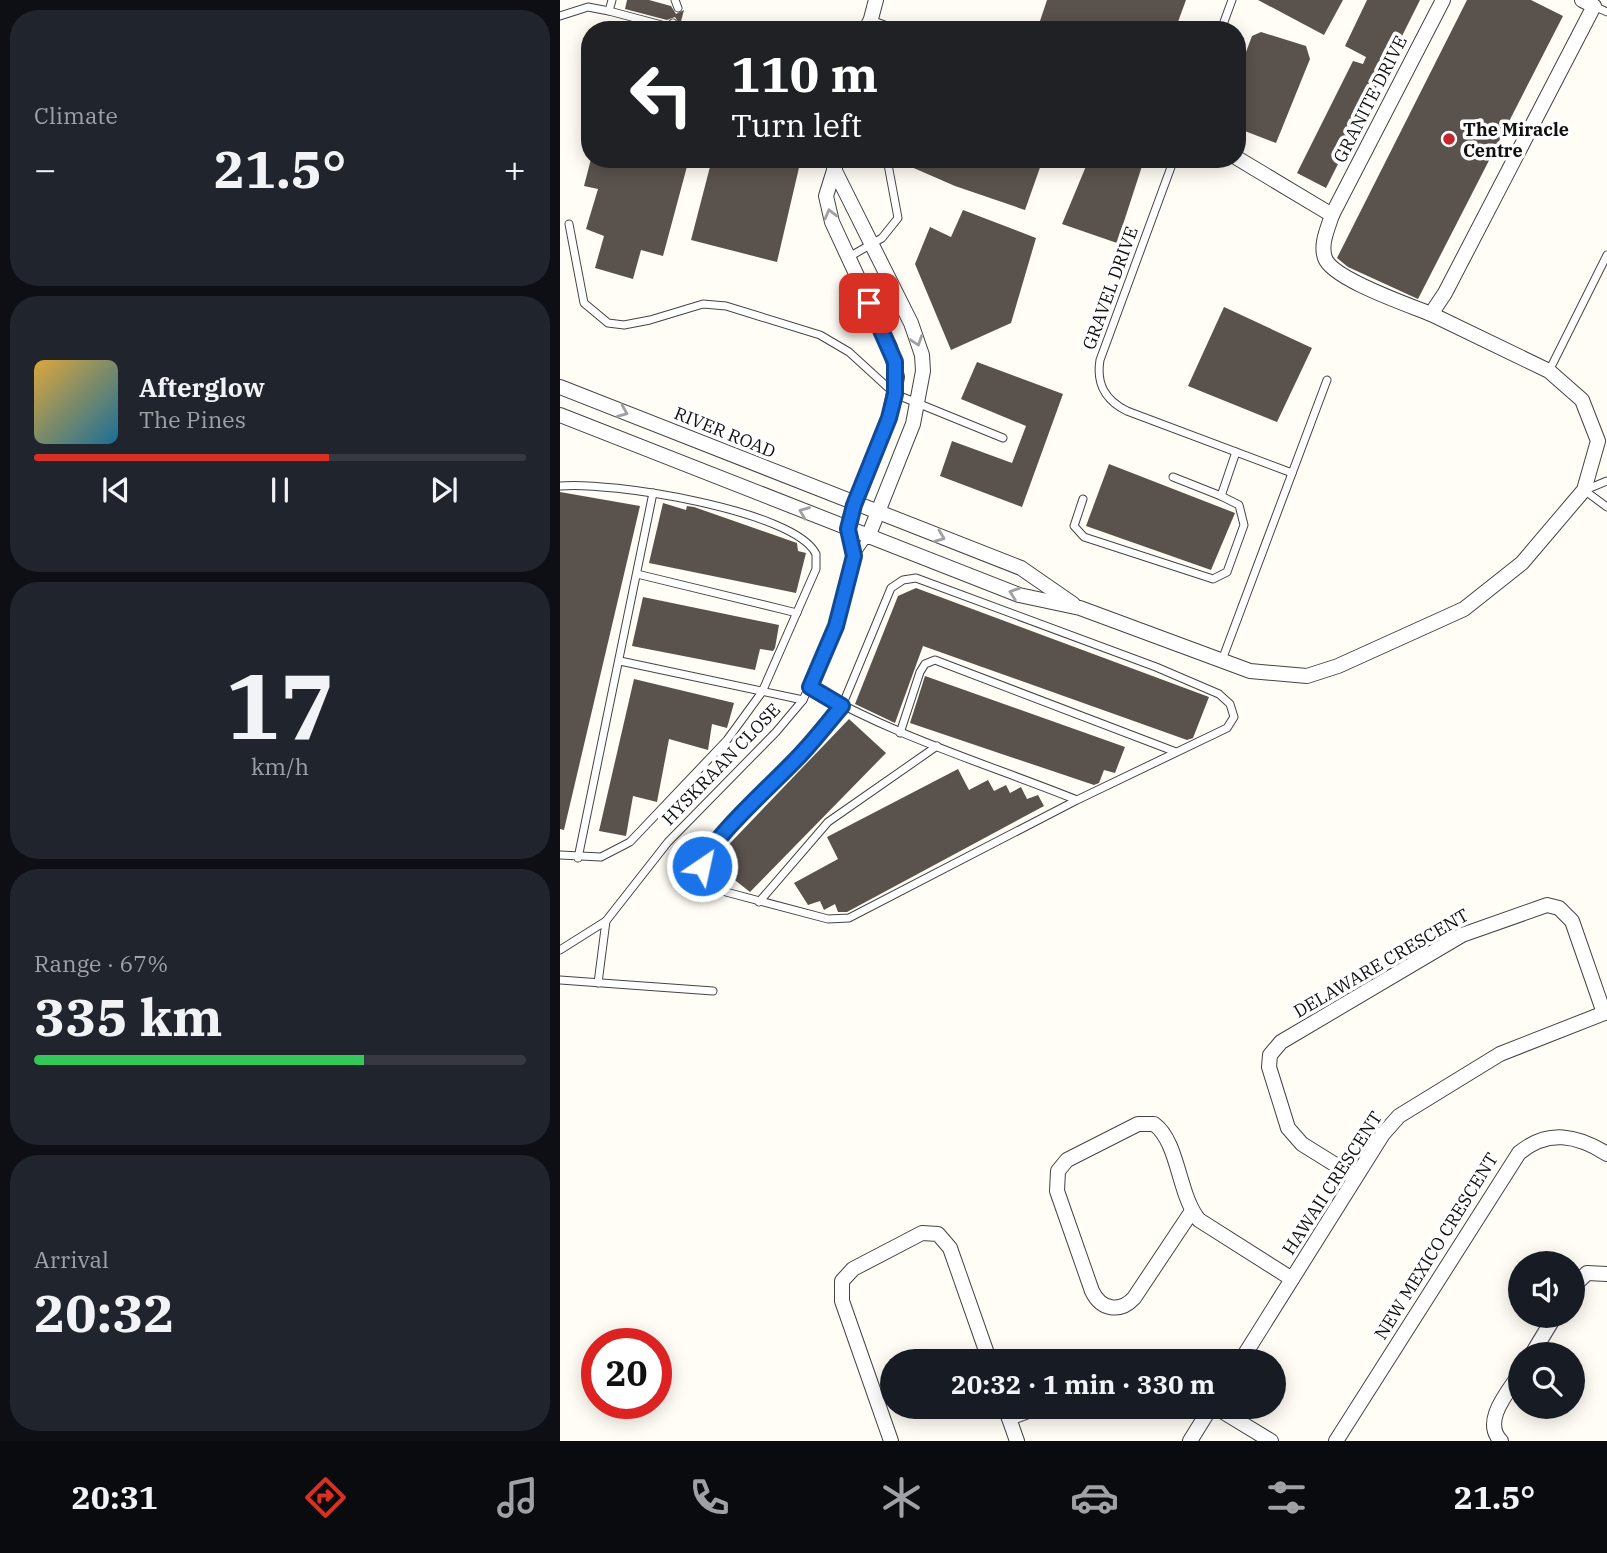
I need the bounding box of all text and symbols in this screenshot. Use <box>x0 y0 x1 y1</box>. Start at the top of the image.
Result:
street label: GRANITE DRIVE <box>1328 31 1412 167</box>
text: 110 m <box>731 42 878 105</box>
icon: left <box>616 49 707 140</box>
text: Climate <box>34 100 118 130</box>
text: Turn left <box>731 104 862 146</box>
place label: The Miracle Centre <box>1463 118 1569 162</box>
marker: The Miracle Centre <box>1441 131 1457 147</box>
text: 21.5° <box>214 135 346 202</box>
text: − <box>34 144 57 193</box>
text: + <box>503 144 526 193</box>
one-way arrow <box>824 208 838 220</box>
street label: GRAVEL DRIVE <box>1077 223 1143 353</box>
pin <box>839 273 899 333</box>
icon: arrive <box>850 284 888 322</box>
one-way arrow <box>909 334 923 346</box>
text: Afterglow <box>139 370 265 404</box>
street label: RIVER ROAD <box>671 401 779 463</box>
text: The Pines <box>139 404 246 434</box>
one-way arrow <box>617 404 629 418</box>
icon: previous <box>97 471 135 509</box>
icon: pause <box>261 471 299 509</box>
icon: next <box>425 471 463 509</box>
one-way arrow <box>799 506 811 520</box>
one-way arrow <box>934 528 946 542</box>
one-way arrow <box>1008 587 1020 601</box>
text: 17 <box>225 646 335 764</box>
street label: HYSKRAAN CLOSE <box>657 698 785 830</box>
text: km/h <box>251 751 309 781</box>
position arrow <box>665 829 739 903</box>
street label: DELAWARE CRESCENT <box>1289 903 1473 1023</box>
text: Range · 67% <box>34 948 168 978</box>
text: 335 km <box>34 983 223 1050</box>
street label: HAWAII CRESCENT <box>1277 1107 1387 1259</box>
street label: NEW MEXICO CRESCENT <box>1369 1148 1503 1344</box>
text: Arrival <box>34 1244 109 1274</box>
map controls <box>1508 1251 1585 1419</box>
button: sound <box>1508 1251 1585 1328</box>
text: 20:32 <box>34 1279 175 1346</box>
speed limit sign: 20 <box>581 1328 672 1419</box>
button: search <box>1508 1342 1585 1419</box>
text: 20:32 · 1 min · 330 m <box>951 1367 1215 1401</box>
icon: directions <box>301 1473 350 1522</box>
icon: music <box>493 1473 542 1522</box>
icon: phone <box>685 1473 734 1522</box>
icon: climate <box>877 1473 926 1522</box>
icon: car <box>1070 1473 1119 1522</box>
icon: filters <box>1262 1473 1311 1522</box>
text: 20:31 <box>72 1476 158 1518</box>
text: 21.5° <box>1454 1476 1535 1518</box>

